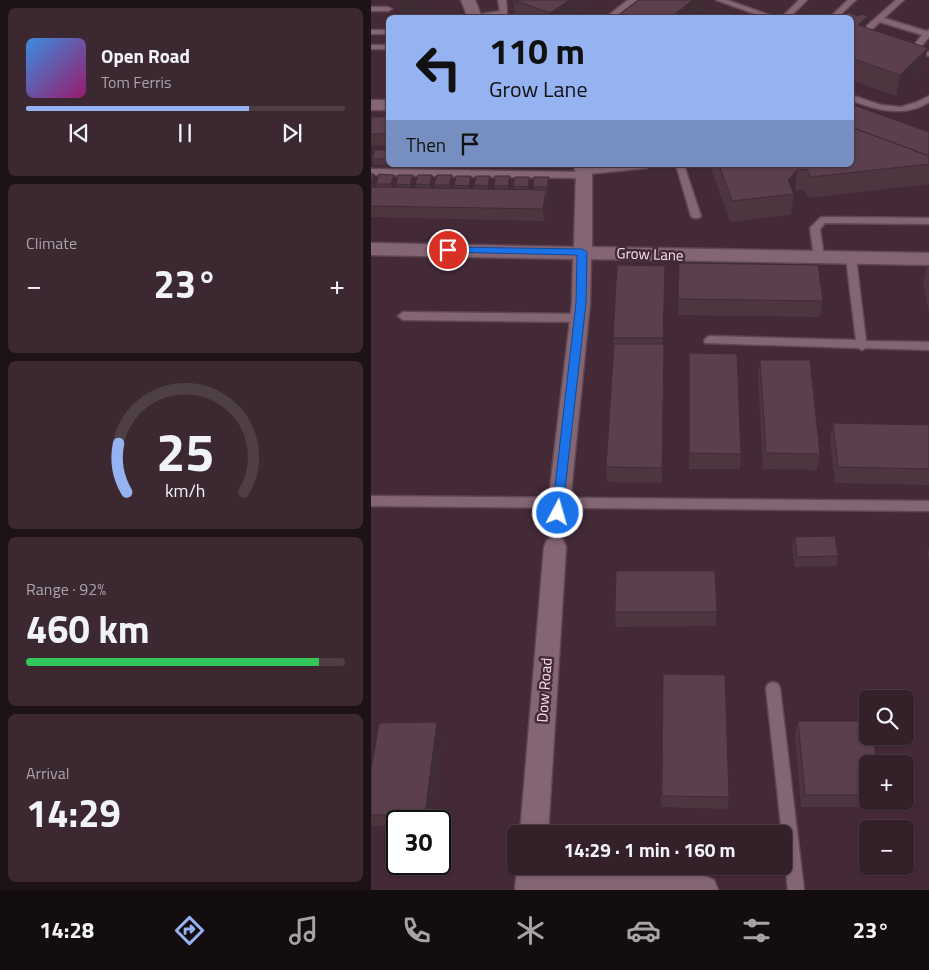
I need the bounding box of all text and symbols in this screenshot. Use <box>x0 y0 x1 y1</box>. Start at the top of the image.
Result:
text: 110 m <box>489 24 585 78</box>
icon: left <box>406 35 471 100</box>
text: Open Road <box>101 41 190 70</box>
text: Tom Ferris <box>101 70 172 94</box>
text: Grow Lane <box>489 72 588 106</box>
icon: previous <box>65 119 93 147</box>
icon: pause <box>171 119 199 147</box>
icon: next <box>278 119 306 147</box>
text: Then <box>406 130 446 159</box>
icon: arrive <box>456 130 484 158</box>
pin <box>427 229 469 271</box>
text: Climate <box>26 231 77 255</box>
icon: arrive <box>434 236 462 264</box>
street label: Grow Lane <box>616 241 684 267</box>
text: 23° <box>154 255 217 313</box>
text: − <box>26 263 42 306</box>
text: + <box>329 263 345 306</box>
text: 25 <box>156 412 215 491</box>
text: km/h <box>165 477 206 504</box>
position arrow <box>531 486 583 538</box>
text: Range · 92% <box>26 577 106 601</box>
text: 460 km <box>26 600 150 658</box>
street label: Dow Road <box>530 657 558 723</box>
map controls <box>859 690 914 875</box>
button: search <box>859 690 914 745</box>
button: + <box>859 755 914 810</box>
text: Arrival <box>26 761 69 785</box>
text: 14:29 <box>26 784 121 842</box>
speed limit sign: 30 <box>386 810 451 875</box>
button: − <box>859 820 914 875</box>
text: 14:29 · 1 min · 160 m <box>563 835 736 864</box>
text: 14:28 <box>39 913 94 947</box>
icon: directions <box>172 913 207 948</box>
icon: music <box>286 913 321 948</box>
icon: phone <box>399 913 434 948</box>
icon: climate <box>513 913 548 948</box>
icon: car <box>626 913 661 948</box>
icon: filters <box>739 913 774 948</box>
text: 23° <box>853 913 890 947</box>

